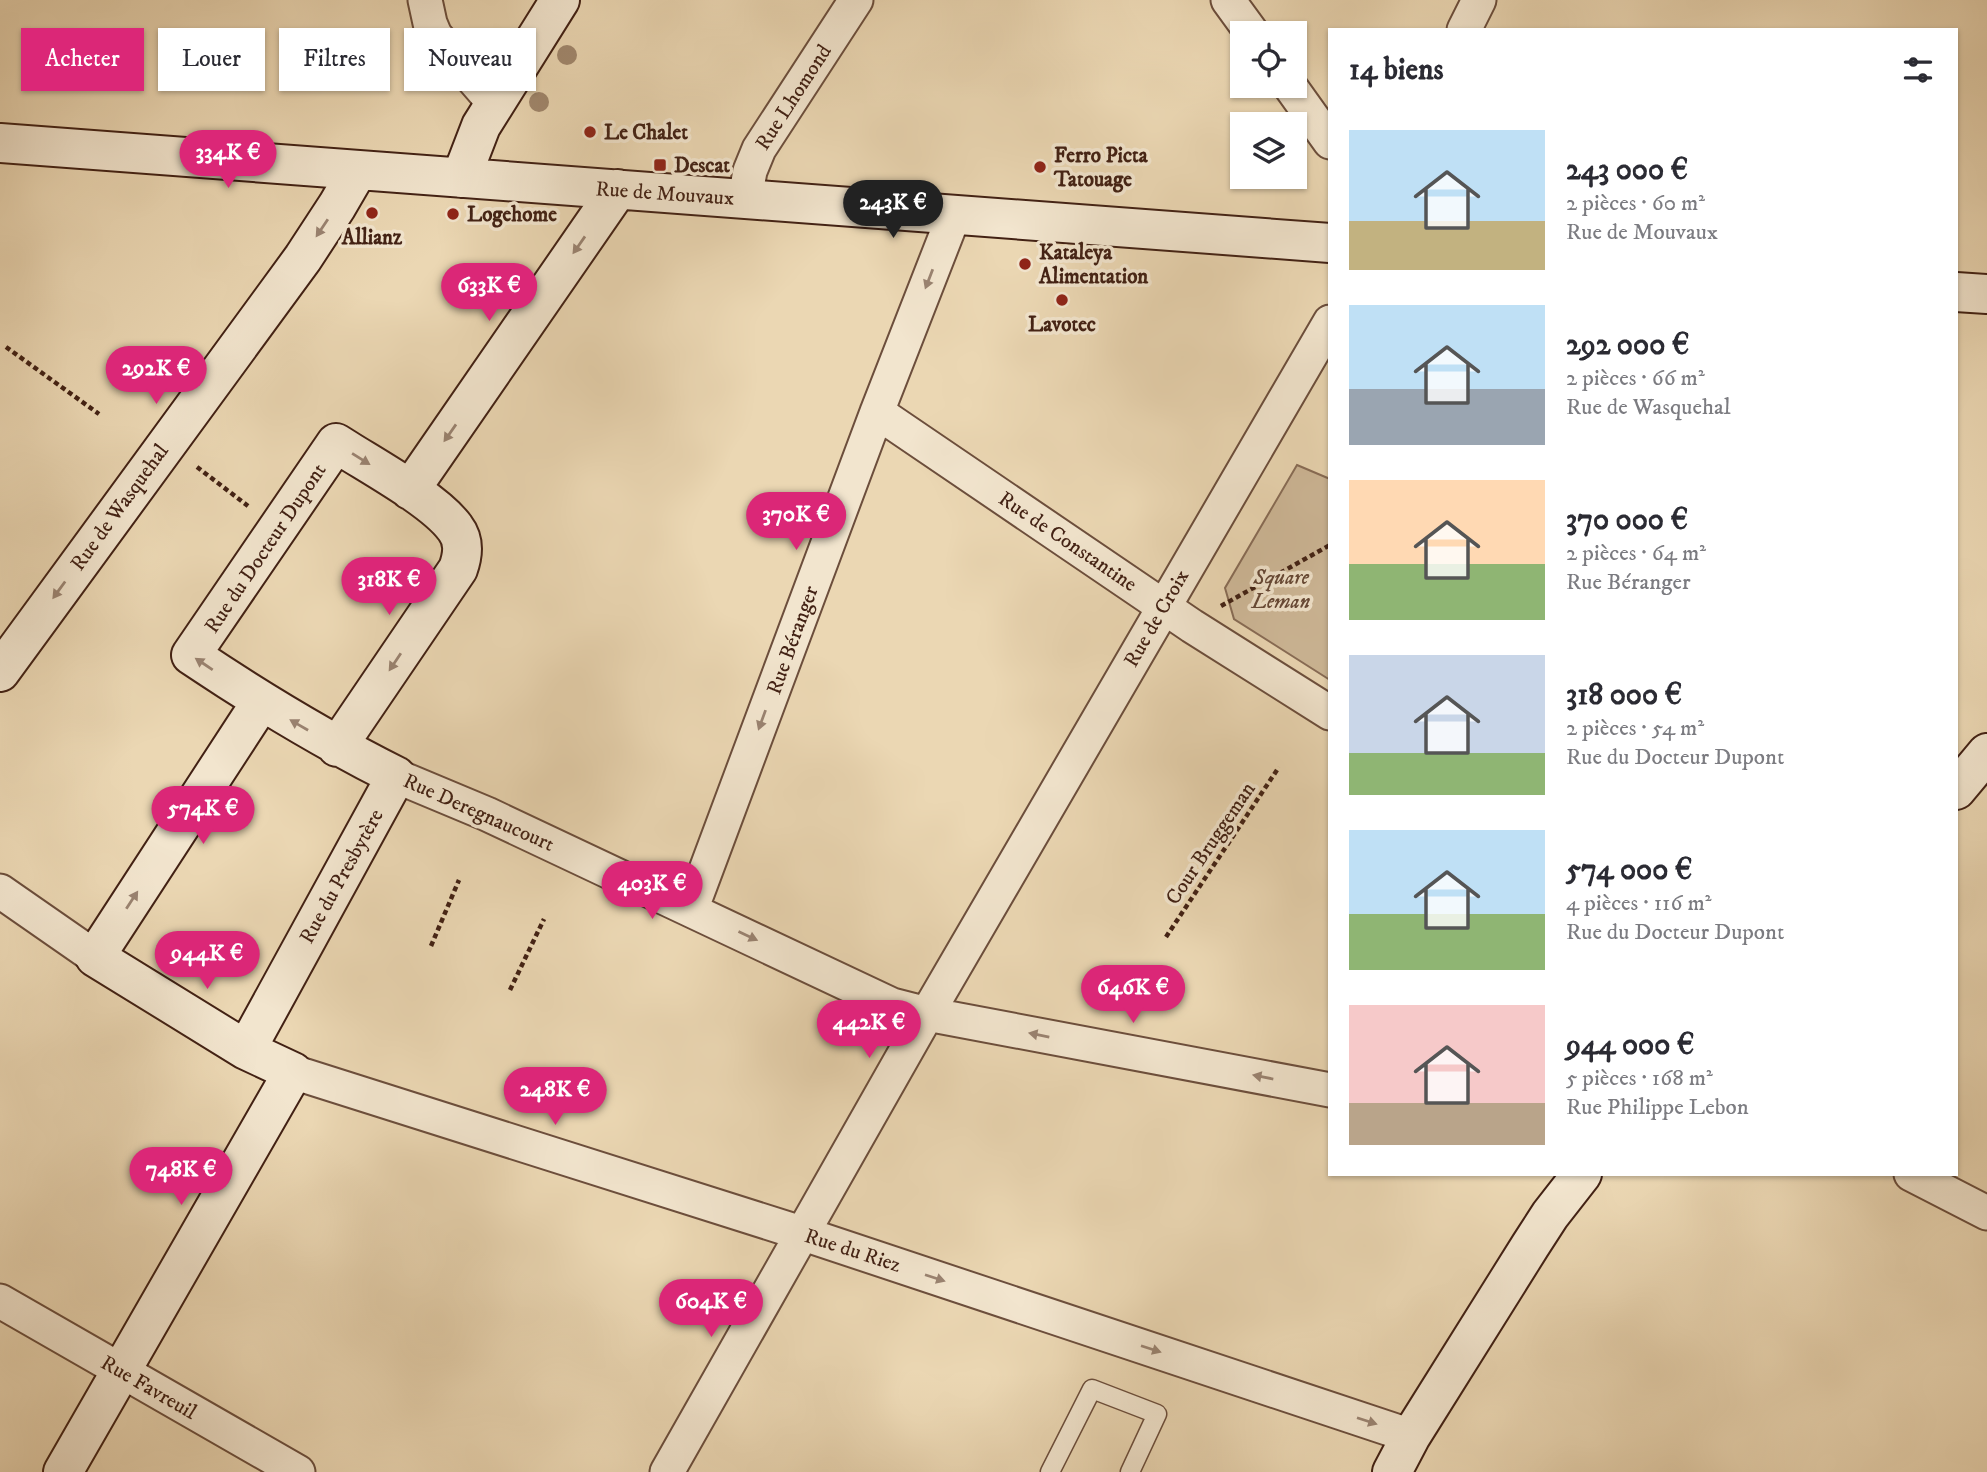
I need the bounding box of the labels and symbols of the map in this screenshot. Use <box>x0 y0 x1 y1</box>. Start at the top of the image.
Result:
street label: Rue Lhomond <box>750 39 838 155</box>
place label: Le Chalet <box>604 120 688 146</box>
marker: Le Chalet <box>582 124 598 140</box>
pin: 334K € <box>171 130 285 190</box>
place label: Ferro Picta Tatouage <box>1053 143 1149 193</box>
place label: Descat <box>674 153 730 179</box>
marker: Descat <box>652 157 668 173</box>
marker: Ferro Picta Tatouage <box>1032 159 1048 175</box>
street label: Rue de Mouvaux <box>595 176 735 212</box>
pin: 243K € <box>836 180 950 240</box>
place label: Logehome <box>467 202 557 228</box>
marker: Allianz <box>364 205 380 221</box>
marker: Logehome <box>445 206 461 222</box>
one-way arrow <box>316 218 329 238</box>
place label: Allianz <box>341 225 403 251</box>
one-way arrow <box>573 236 586 255</box>
place label: Kataleya Alimentation <box>1038 240 1149 290</box>
marker: Kataleya Alimentation <box>1017 256 1033 272</box>
pin: 633K € <box>432 264 546 323</box>
one-way arrow <box>924 268 935 289</box>
marker: Lavotec <box>1054 292 1070 308</box>
place label: Lavotec <box>1028 312 1096 338</box>
pin: 292K € <box>99 346 213 406</box>
one-way arrow <box>443 423 456 442</box>
street label: Rue de Wasquehal <box>65 439 175 576</box>
one-way arrow <box>351 452 370 465</box>
street label: Rue du Docteur Dupont <box>199 458 332 638</box>
street label: Rue de Constantine <box>993 486 1142 598</box>
pin: 370K € <box>739 492 853 552</box>
pin: 318K € <box>332 558 446 617</box>
street label: Rue de Croix <box>1118 565 1195 672</box>
park label: Square Leman <box>1251 565 1311 615</box>
one-way arrow <box>52 581 66 599</box>
street label: Rue Béranger <box>761 582 825 698</box>
one-way arrow <box>388 653 402 671</box>
one-way arrow <box>195 658 214 671</box>
one-way arrow <box>756 710 767 731</box>
one-way arrow <box>289 719 309 731</box>
street label: Rue Deregnaucourt <box>399 768 558 858</box>
street label: Cour Bruggeman <box>1160 777 1261 910</box>
pin: 574K € <box>146 786 260 846</box>
street label: Rue du Presbytère <box>294 804 390 948</box>
pin: 403K € <box>595 862 709 921</box>
one-way arrow <box>125 890 138 909</box>
one-way arrow <box>738 931 758 942</box>
pin: 944K € <box>150 932 264 991</box>
pin: 646K € <box>1076 965 1190 1025</box>
pin: 442K € <box>812 1000 926 1060</box>
one-way arrow <box>1028 1029 1050 1040</box>
pin: 248K € <box>498 1068 612 1127</box>
one-way arrow <box>1252 1071 1274 1082</box>
pin: 748K € <box>124 1148 238 1207</box>
street label: Rue du Riez <box>801 1223 904 1279</box>
one-way arrow <box>925 1273 946 1283</box>
pin: 604K € <box>654 1280 768 1339</box>
one-way arrow <box>1141 1345 1162 1355</box>
street label: Rue Favreuil <box>96 1350 202 1426</box>
one-way arrow <box>1357 1416 1378 1427</box>

